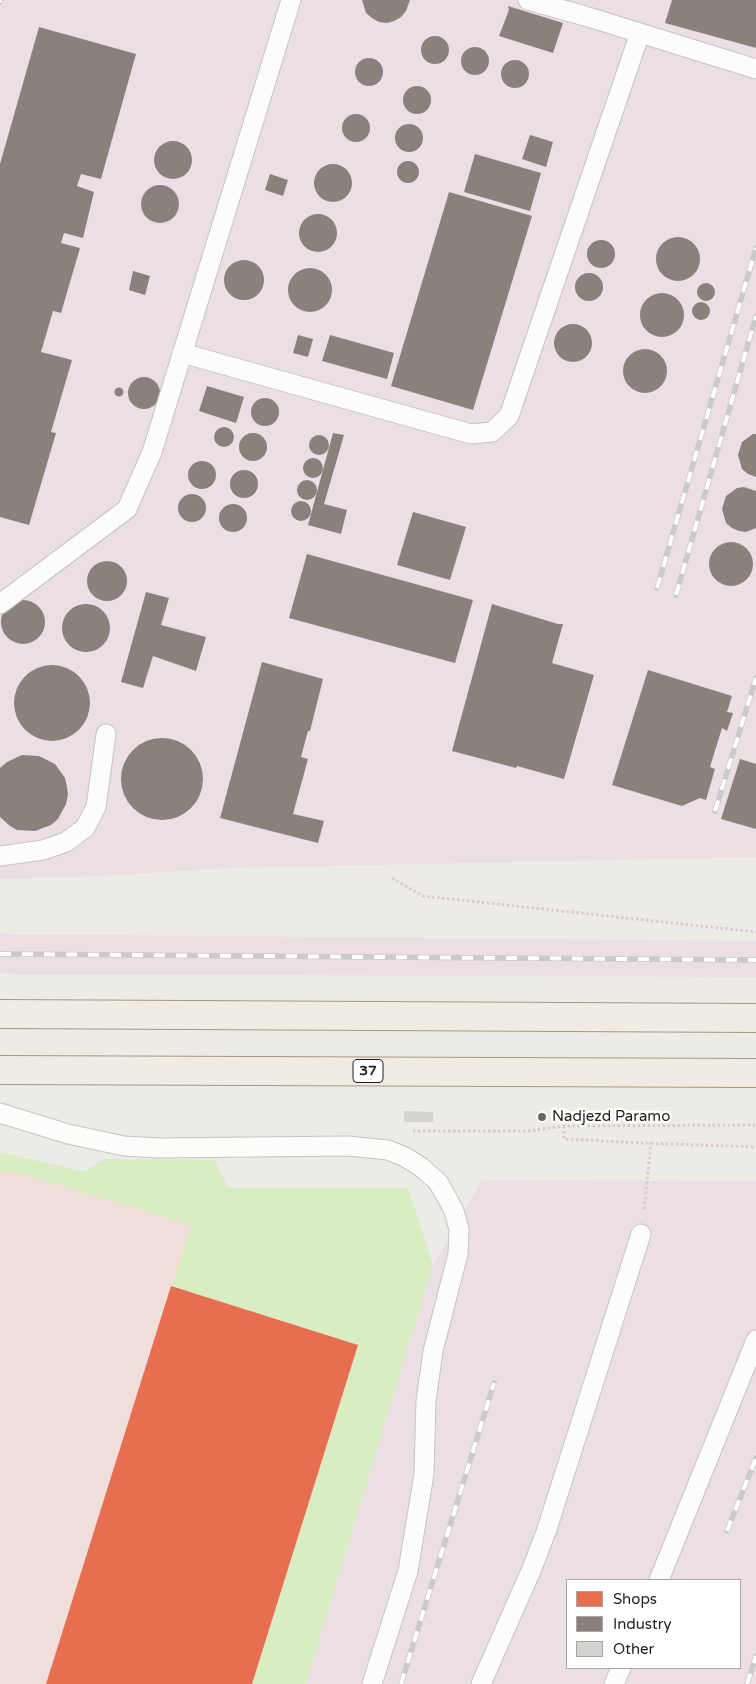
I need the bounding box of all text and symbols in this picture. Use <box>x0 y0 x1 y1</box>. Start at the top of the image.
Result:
road number: 37 <box>353 1060 383 1082</box>
place label: Nadjezd Paramo <box>552 1108 670 1126</box>
marker: Nadjezd Paramo <box>536 1111 548 1123</box>
legend <box>566 1579 741 1669</box>
text: Shops <box>613 1590 657 1608</box>
text: Industry <box>613 1615 672 1633</box>
text: Other <box>613 1640 654 1658</box>

